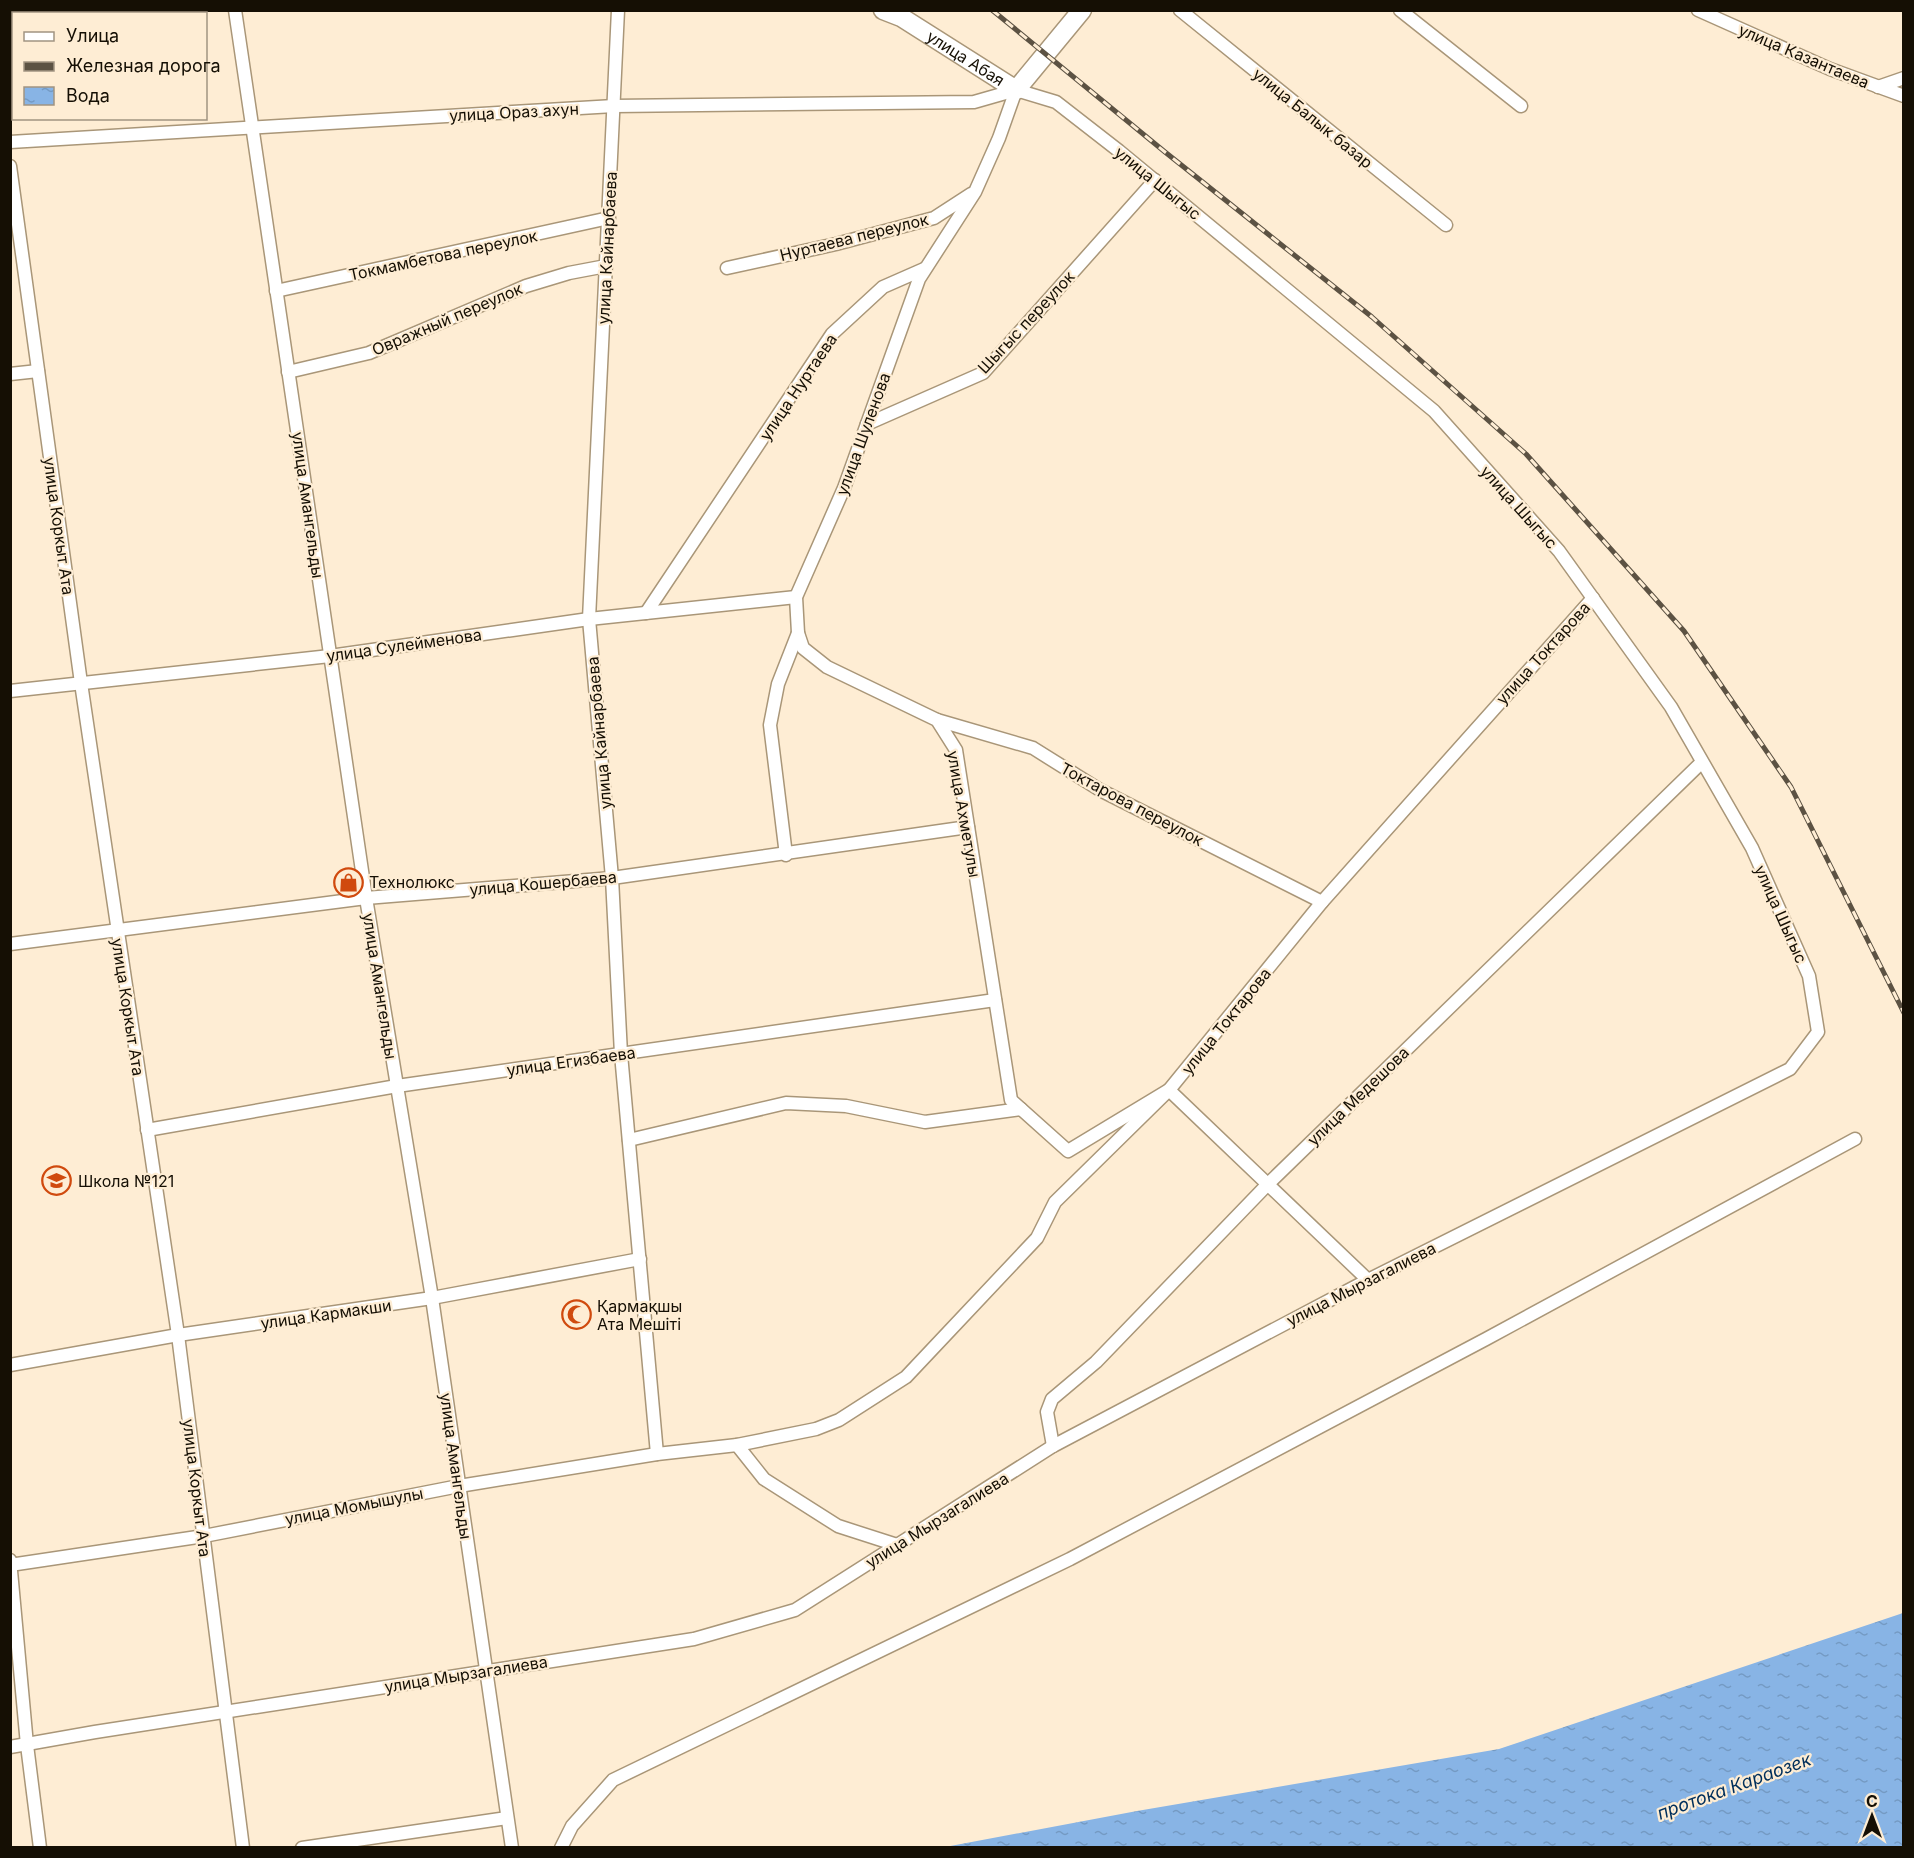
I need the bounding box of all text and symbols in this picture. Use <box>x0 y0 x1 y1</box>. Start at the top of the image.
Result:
legend <box>12 12 207 120</box>
street label: улица Казантаева <box>1736 19 1872 93</box>
text: Улица <box>66 25 119 46</box>
street label: улица Абая <box>923 26 1008 90</box>
text: Железная дорога <box>66 55 221 76</box>
street label: улица Балык базар <box>1249 63 1377 173</box>
text: Вода <box>66 85 110 106</box>
street label: улица Ораз ахун <box>449 99 579 125</box>
street label: улица Шыгыс <box>1111 142 1205 224</box>
street label: улица Кайнарбаева <box>593 171 621 325</box>
street label: Нуртаева переулок <box>778 209 931 265</box>
street label: Токмамбетова переулок <box>347 225 539 285</box>
street label: Шыгыс переулок <box>973 266 1079 377</box>
street label: Овражный переулок <box>369 278 526 360</box>
street label: улица Нуртаева <box>755 330 841 444</box>
street label: улица Шуленова <box>832 370 894 498</box>
street label: улица Амангельды <box>288 430 328 580</box>
street label: улица Коркыт Ата <box>39 456 79 596</box>
street label: улица Шыгыс <box>1476 461 1562 553</box>
street label: улица Токтарова <box>1492 598 1594 708</box>
street label: улица Сулейменова <box>325 624 483 666</box>
street label: улица Кайнарбаева <box>582 656 616 810</box>
street label: улица Ахметулы <box>943 749 985 879</box>
street label: Токтарова переулок <box>1057 758 1207 850</box>
street label: улица Шыгыс <box>1750 862 1812 966</box>
shop icon: Технолюкс <box>332 866 364 898</box>
street label: улица Кошербаева <box>469 867 617 899</box>
place label: Технолюкс <box>369 872 455 892</box>
street label: улица Амангельды <box>359 911 401 1061</box>
street label: улица Коркыт Ата <box>107 937 149 1077</box>
street label: улица Токтарова <box>1177 964 1275 1078</box>
street label: улица Егизбаева <box>505 1042 637 1080</box>
street label: улица Медешова <box>1303 1042 1413 1150</box>
school or university icon: Школа №121 <box>41 1165 73 1197</box>
place label: Школа №121 <box>78 1171 174 1191</box>
street label: улица Мырзагалиева <box>1283 1238 1439 1330</box>
street label: улица Кармакши <box>259 1295 393 1333</box>
place label: Қармақшы Ата Мешіті <box>597 1296 682 1334</box>
mosque icon: Қармақшы Ата Мешіті <box>560 1299 592 1331</box>
street label: улица Амангельды <box>436 1391 476 1541</box>
street label: улица Коркыт Ата <box>179 1418 215 1558</box>
street label: улица Мырзагалиева <box>862 1468 1012 1572</box>
street label: улица Момышулы <box>283 1483 425 1529</box>
street label: улица Мырзагалиева <box>383 1651 549 1697</box>
water label: протока Караозек <box>1654 1748 1815 1824</box>
north arrow <box>1842 1786 1902 1846</box>
text: С <box>1866 1791 1878 1811</box>

